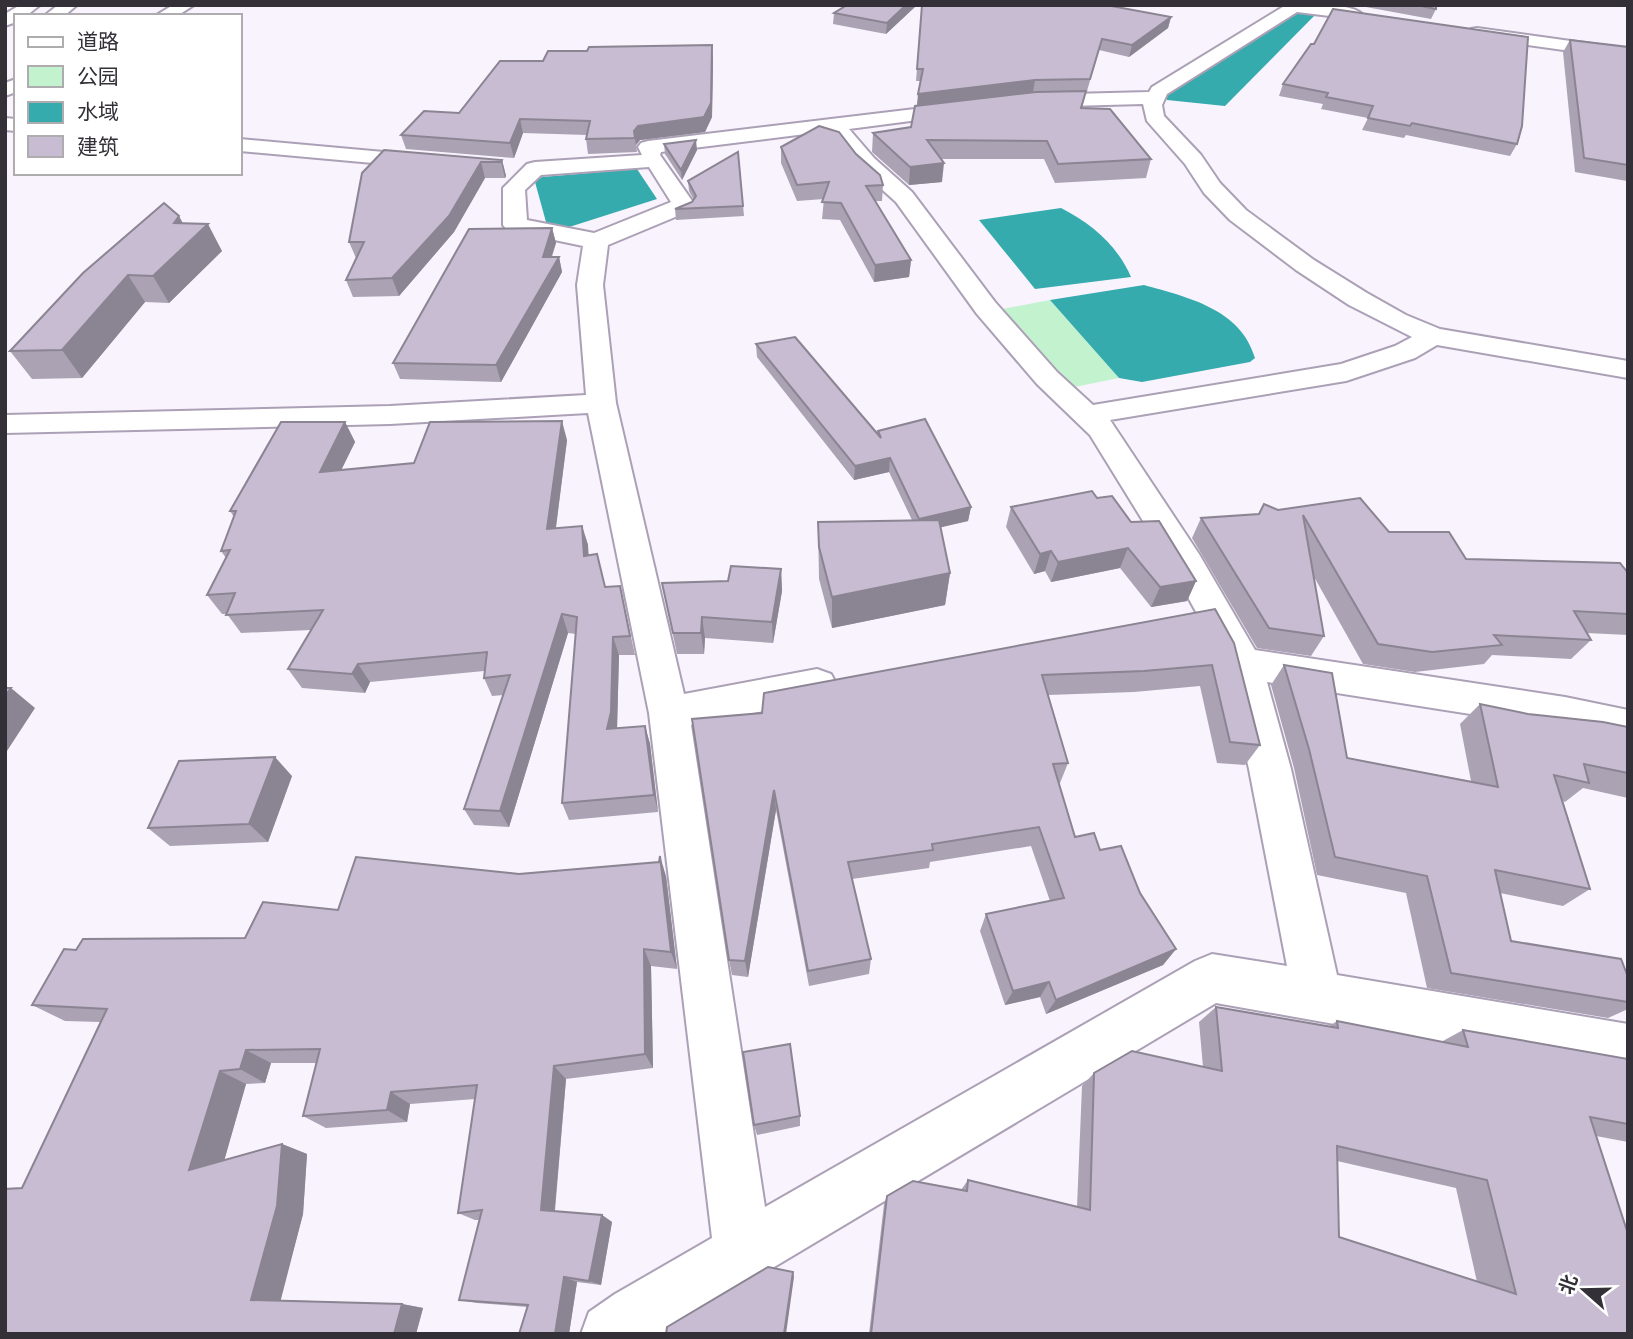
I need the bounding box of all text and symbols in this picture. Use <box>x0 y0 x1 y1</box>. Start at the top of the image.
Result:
legend <box>14 14 242 175</box>
text: 道路 <box>77 29 119 54</box>
text: 公园 <box>77 64 119 89</box>
text: 水域 <box>77 99 119 124</box>
text: 建筑 <box>77 134 119 159</box>
north arrow <box>1549 1255 1619 1325</box>
text: 北 <box>1554 1271 1583 1297</box>

